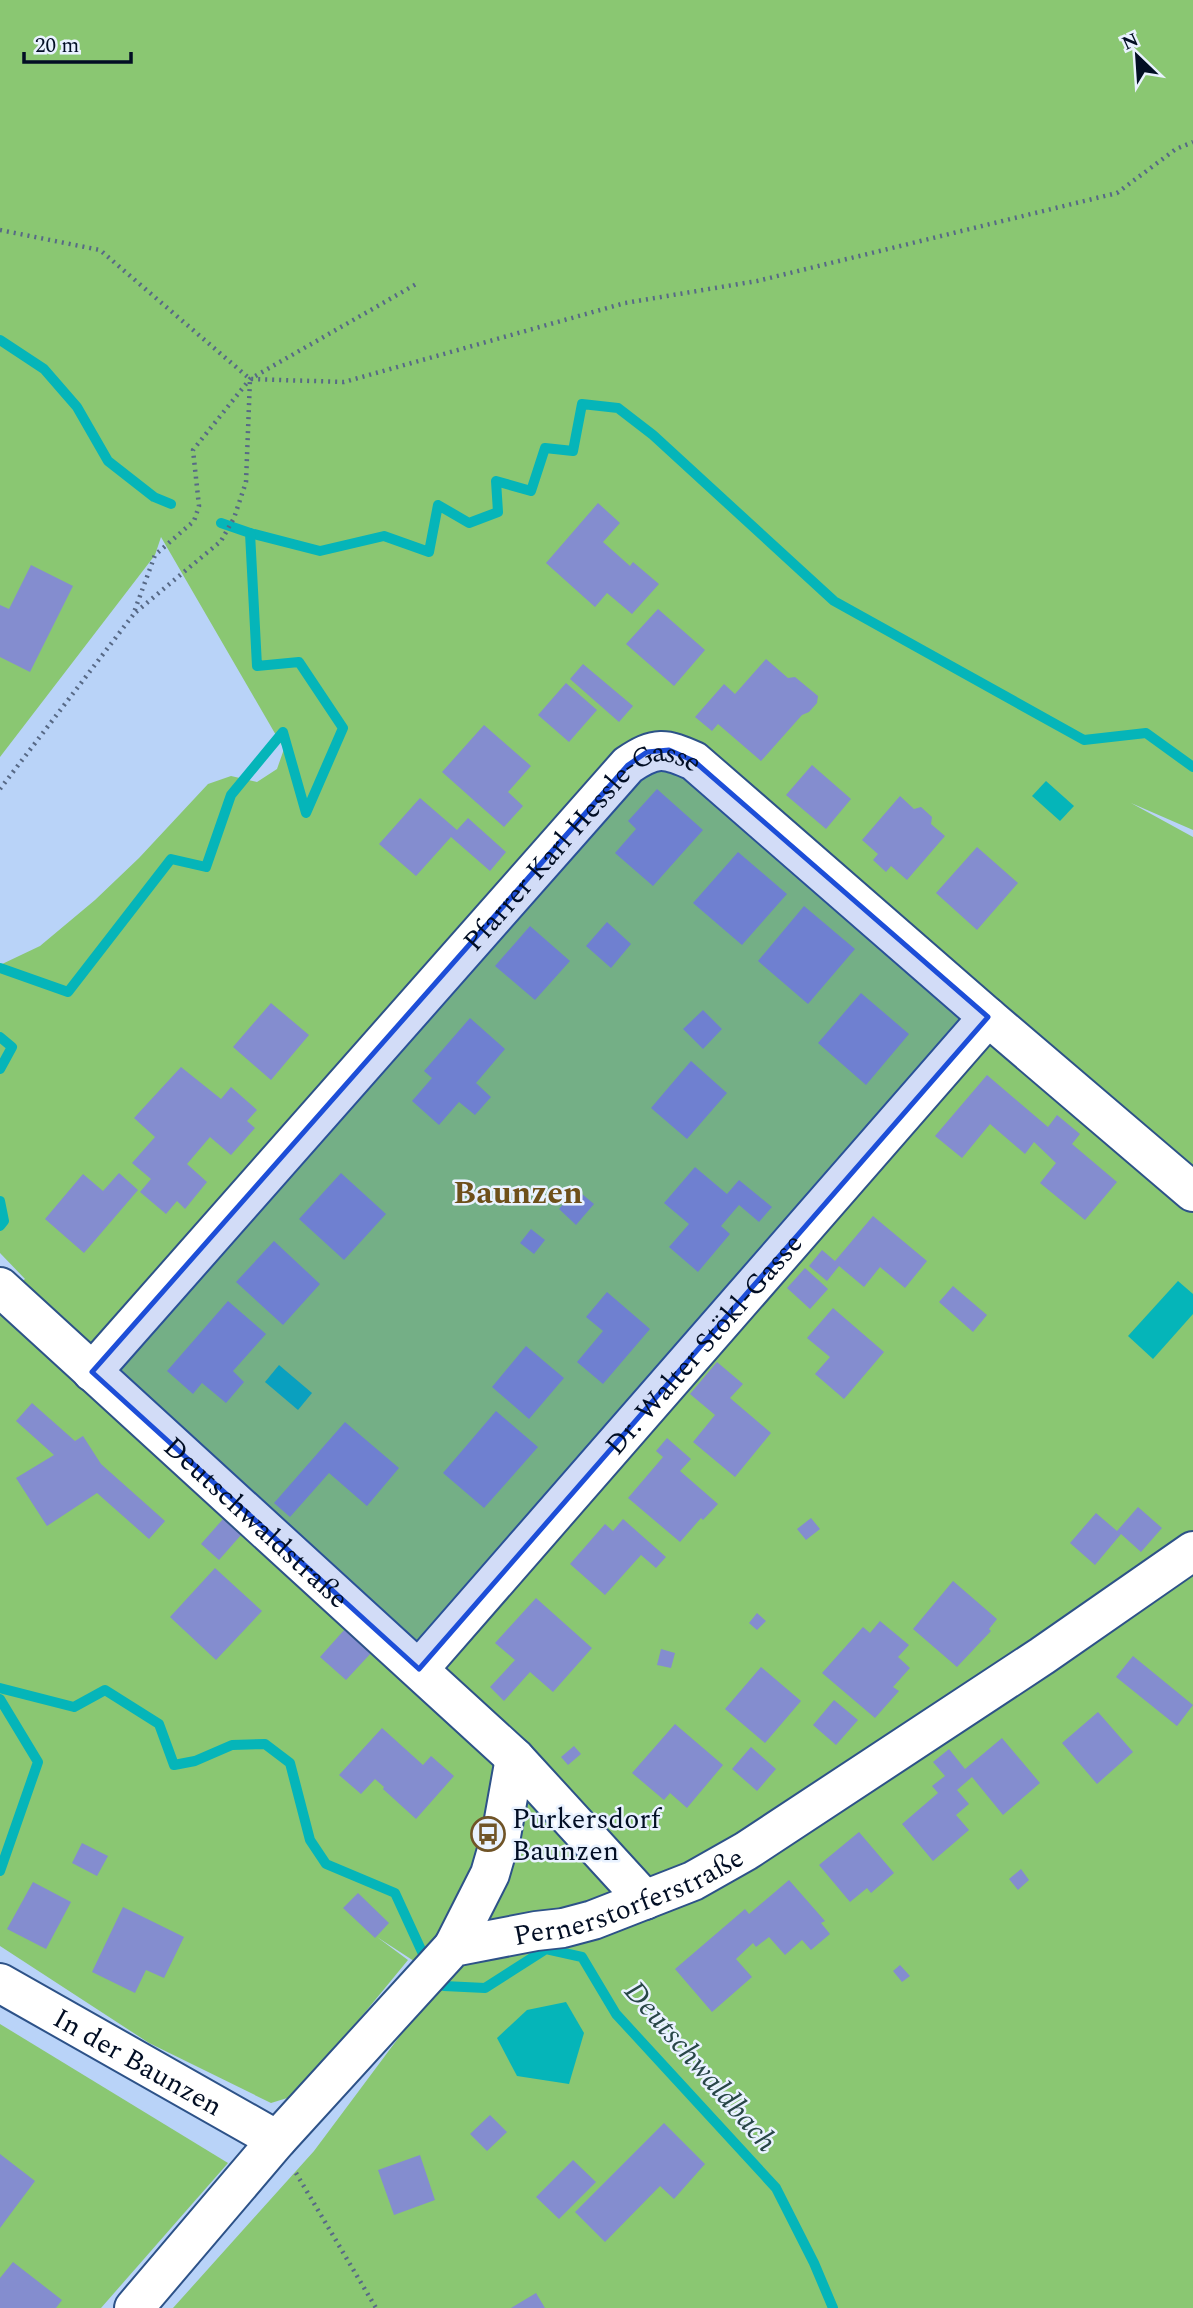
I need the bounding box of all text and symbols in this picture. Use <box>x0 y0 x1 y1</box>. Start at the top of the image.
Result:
scale bar <box>24 21 131 65</box>
north arrow <box>1102 21 1172 91</box>
text: N <box>1117 26 1144 58</box>
text: 20 m <box>35 30 79 62</box>
street label: Pfarrer Karl Hessle-Gasse <box>453 731 713 961</box>
district label: Baunzen <box>453 1169 583 1218</box>
street label: Dr. Walter Stökl-Gasse <box>595 1224 813 1465</box>
street label: Deutschwaldstraße <box>153 1427 358 1619</box>
place label: Purkersdorf Baunzen <box>512 1798 663 1873</box>
bus stop icon: Purkersdorf Baunzen <box>469 1815 507 1853</box>
street label: Pernerstorferstraße <box>510 1837 752 1958</box>
water label: Deutschwaldbach <box>613 1971 788 2163</box>
street label: In der Baunzen <box>45 1997 230 2128</box>

